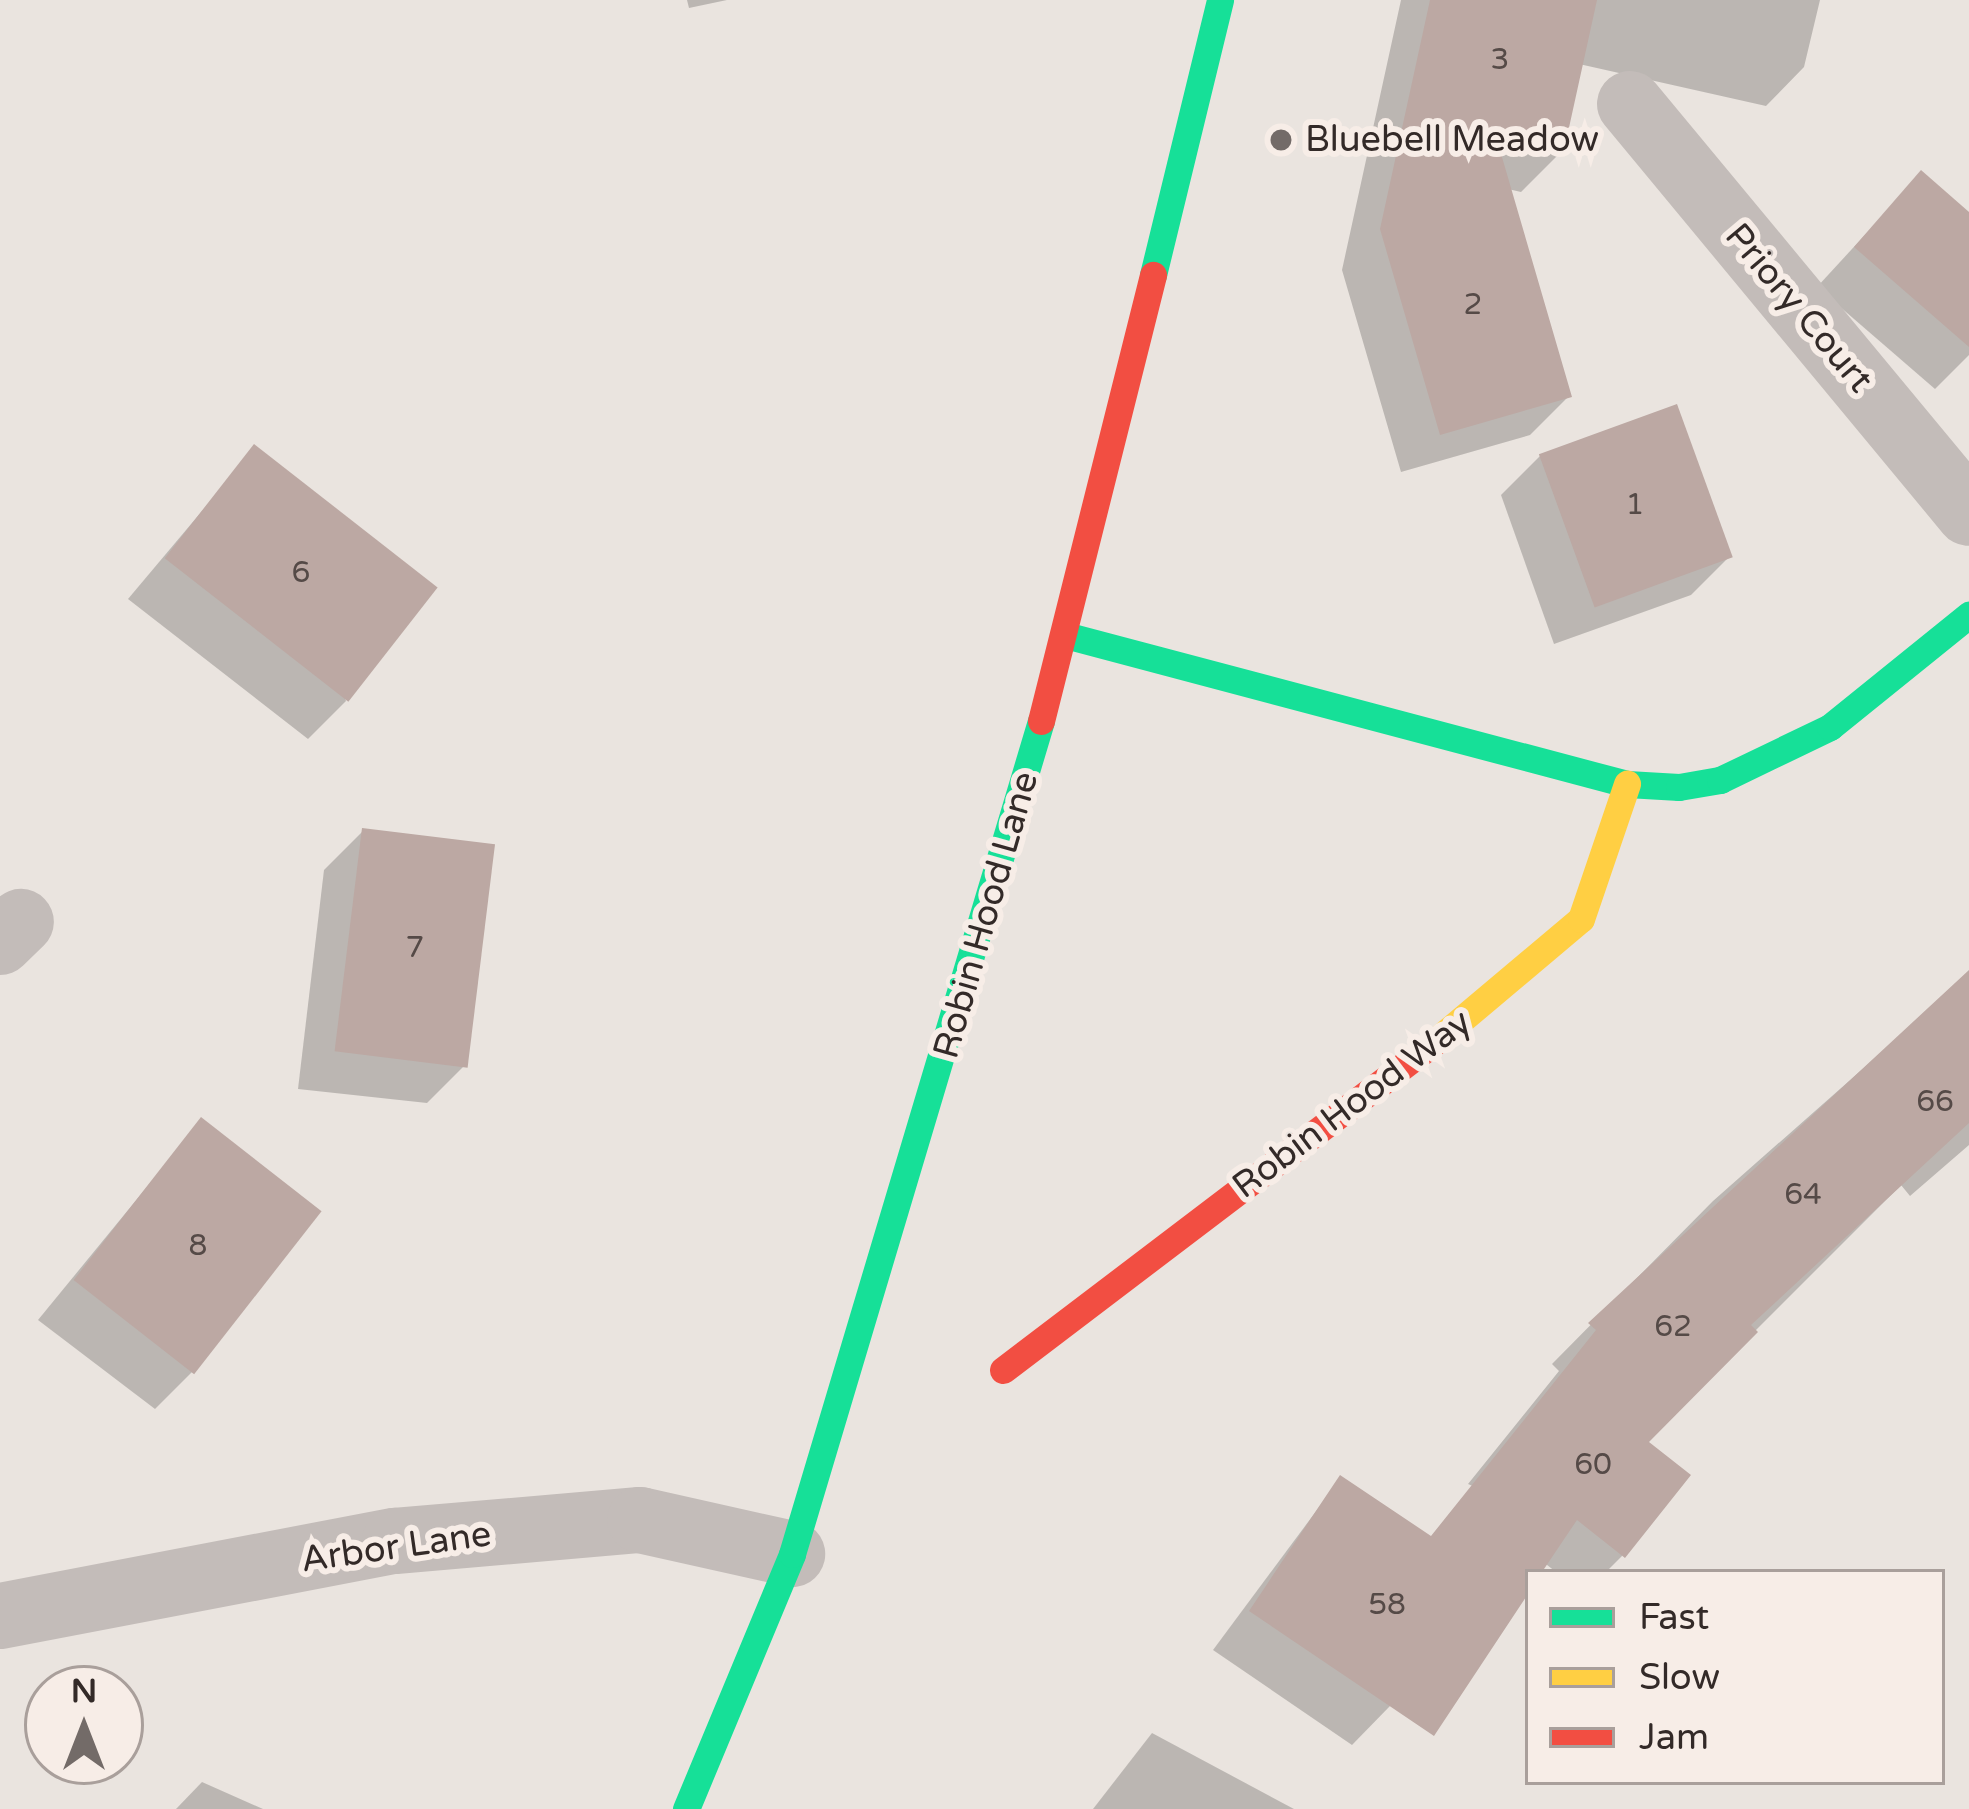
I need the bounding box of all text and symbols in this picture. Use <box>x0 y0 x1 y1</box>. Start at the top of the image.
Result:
house number: 3 <box>1491 42 1509 78</box>
place label: Bluebell Meadow <box>1305 118 1599 162</box>
marker: Bluebell Meadow <box>1268 127 1294 153</box>
street label: Priory Court <box>1716 215 1882 401</box>
house number: 2 <box>1464 287 1482 323</box>
house number: 1 <box>1626 487 1644 523</box>
house number: 6 <box>292 555 310 591</box>
street label: Robin Hood Lane <box>924 767 1048 1063</box>
house number: 7 <box>406 930 424 966</box>
street label: Robin Hood Way <box>1224 1000 1480 1208</box>
house number: 66 <box>1916 1084 1954 1120</box>
house number: 64 <box>1784 1177 1822 1213</box>
house number: 8 <box>189 1228 207 1264</box>
house number: 62 <box>1654 1309 1692 1345</box>
house number: 60 <box>1574 1447 1612 1483</box>
street label: Arbor Lane <box>298 1512 494 1582</box>
legend <box>1525 1569 1945 1785</box>
house number: 58 <box>1368 1587 1406 1623</box>
text: Fast <box>1639 1596 1709 1639</box>
text: Slow <box>1639 1656 1720 1699</box>
north arrow <box>24 1665 144 1785</box>
text: N <box>71 1672 97 1711</box>
text: Jam <box>1639 1716 1709 1759</box>

